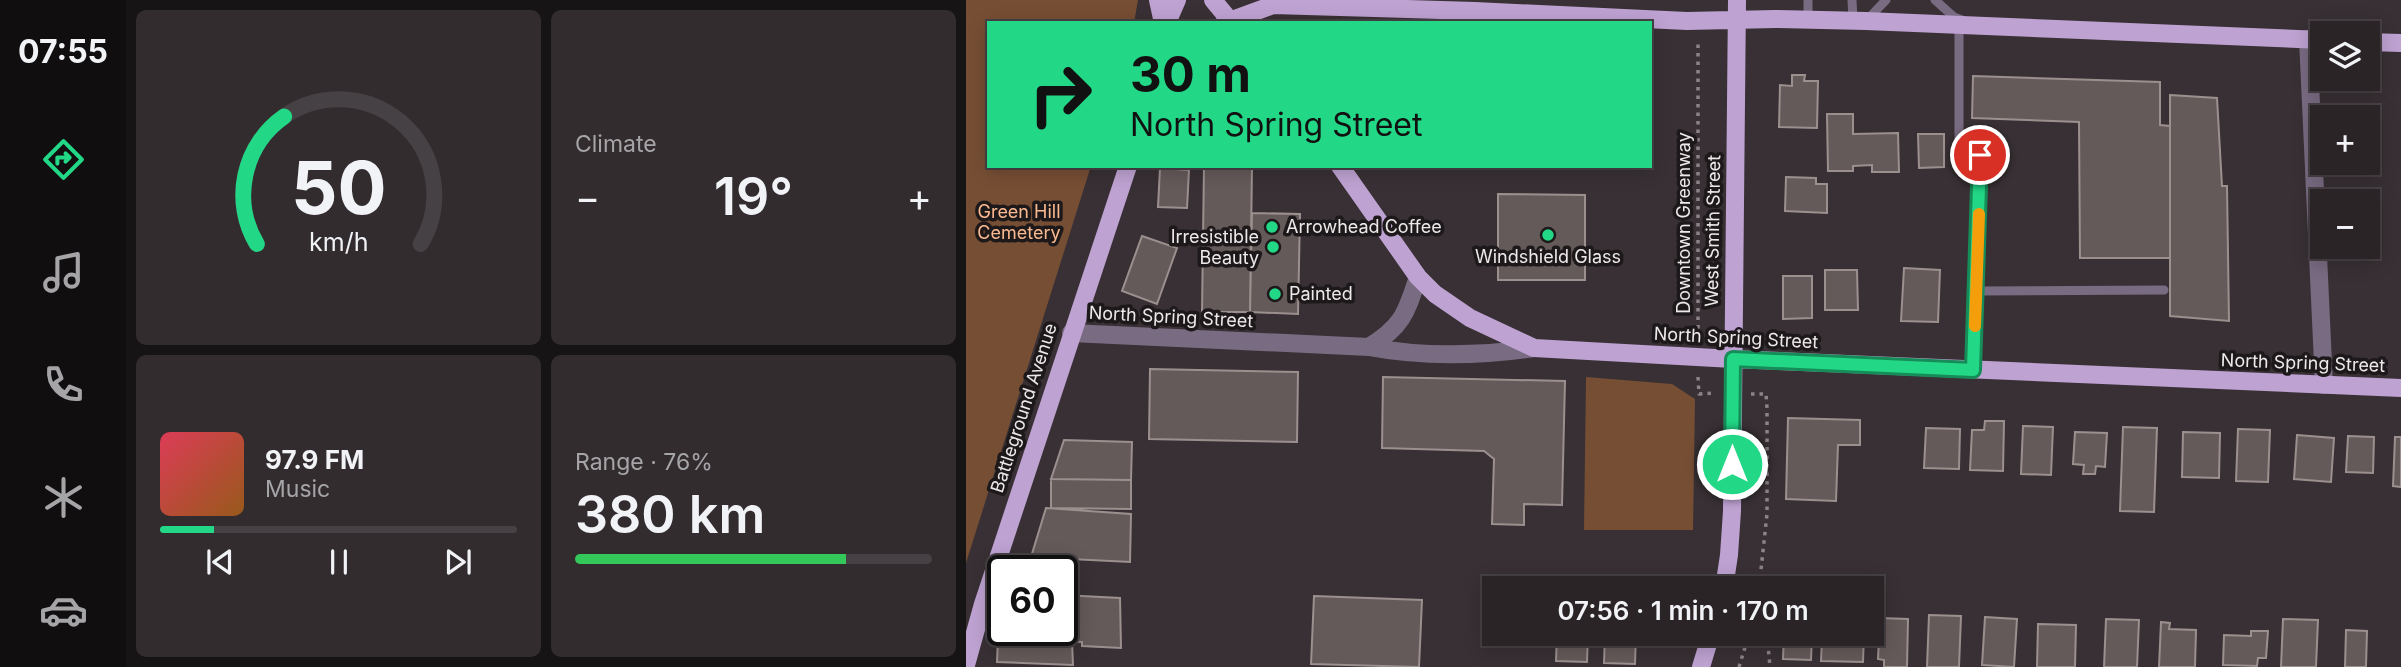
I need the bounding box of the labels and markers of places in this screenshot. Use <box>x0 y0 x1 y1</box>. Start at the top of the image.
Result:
pin <box>1950 125 2010 185</box>
place label: Arrowhead Coffee <box>1286 216 1442 237</box>
marker: Arrowhead Coffee <box>1264 219 1280 235</box>
place label: Irresistible Beauty <box>1171 226 1259 268</box>
marker: Windshield Glass <box>1540 227 1556 243</box>
marker: Irresistible Beauty <box>1265 239 1281 255</box>
place label: Windshield Glass <box>1475 246 1621 267</box>
place label: Painted <box>1289 283 1353 304</box>
marker: Painted <box>1267 286 1283 302</box>

